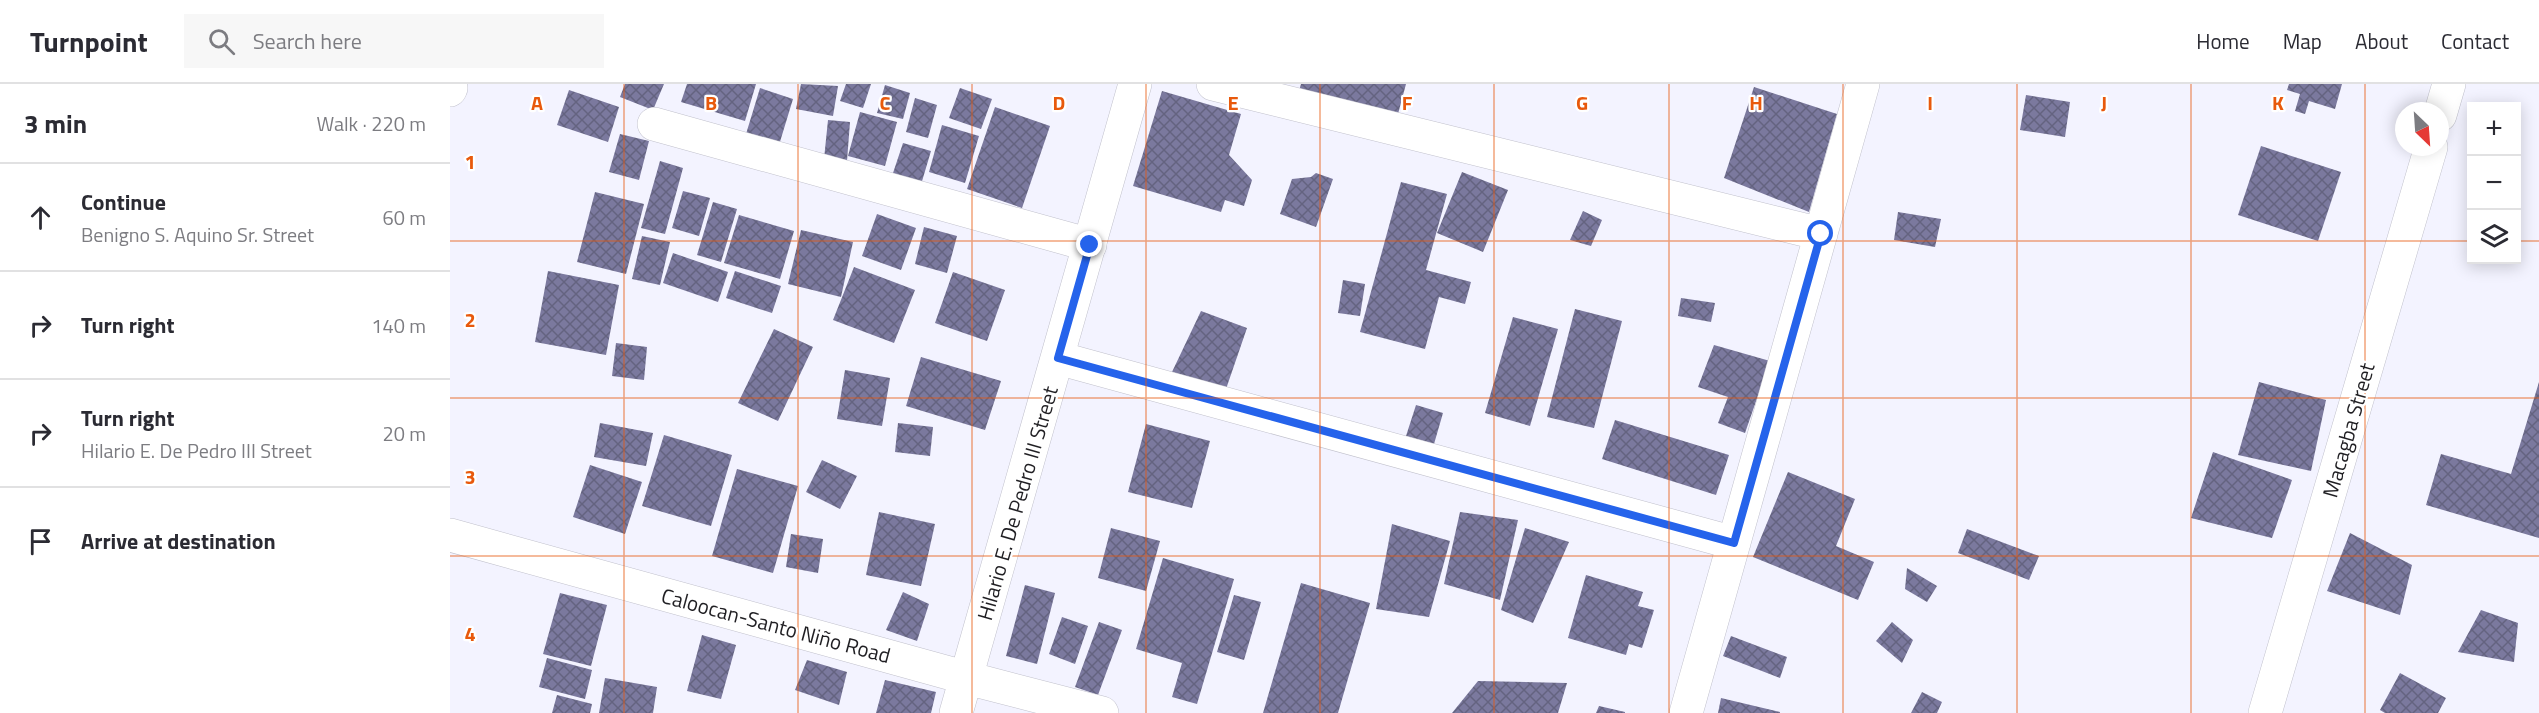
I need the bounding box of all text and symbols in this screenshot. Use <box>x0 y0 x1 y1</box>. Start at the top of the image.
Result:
search box <box>184 14 604 68</box>
text: Turnpoint <box>30 20 148 63</box>
text: Search here <box>253 24 362 58</box>
icon: search <box>205 25 238 58</box>
text: Home <box>2196 25 2250 57</box>
text: Map <box>2283 25 2322 57</box>
text: About <box>2355 25 2408 57</box>
text: Contact <box>2441 25 2509 57</box>
text: A <box>531 87 543 118</box>
text: B <box>705 87 717 118</box>
text: C <box>880 87 891 118</box>
text: D <box>1053 87 1065 118</box>
text: E <box>1227 87 1239 118</box>
text: F <box>1402 87 1413 118</box>
text: G <box>1576 87 1588 118</box>
text: H <box>1749 87 1763 118</box>
text: I <box>1927 87 1933 118</box>
text: J <box>2101 87 2107 118</box>
text: K <box>2272 87 2284 118</box>
north arrow <box>2395 102 2449 156</box>
map controls <box>2467 102 2521 264</box>
button: + <box>2467 102 2521 156</box>
text: 3 min <box>24 104 87 143</box>
text: Walk · 220 m <box>317 108 426 139</box>
text: 1 <box>464 146 476 177</box>
button: − <box>2467 156 2521 210</box>
text: Continue <box>81 185 166 219</box>
icon: ahead <box>24 201 57 234</box>
text: 60 m <box>382 202 426 233</box>
button: layers <box>2467 210 2521 264</box>
text: Benigno S. Aquino Sr. Street <box>81 219 314 250</box>
route start <box>1807 220 1833 246</box>
route end <box>1076 231 1102 257</box>
text: 2 <box>464 304 476 335</box>
text: Turn right <box>81 308 175 342</box>
icon: right <box>24 309 57 342</box>
text: 140 m <box>371 310 426 341</box>
street label: Macagba Street <box>2313 358 2383 501</box>
street label: Hilario E. De Pedro III Street <box>968 382 1066 624</box>
text: Turn right <box>81 401 175 435</box>
icon: right <box>24 417 57 450</box>
text: 20 m <box>382 418 426 449</box>
text: Hilario E. De Pedro III Street <box>81 435 312 466</box>
text: 3 <box>464 461 476 492</box>
text: Arrive at destination <box>81 524 276 558</box>
icon: arrive <box>24 525 57 558</box>
street label: Caloocan-Santo Niño Road <box>658 579 894 671</box>
text: 4 <box>464 618 476 649</box>

